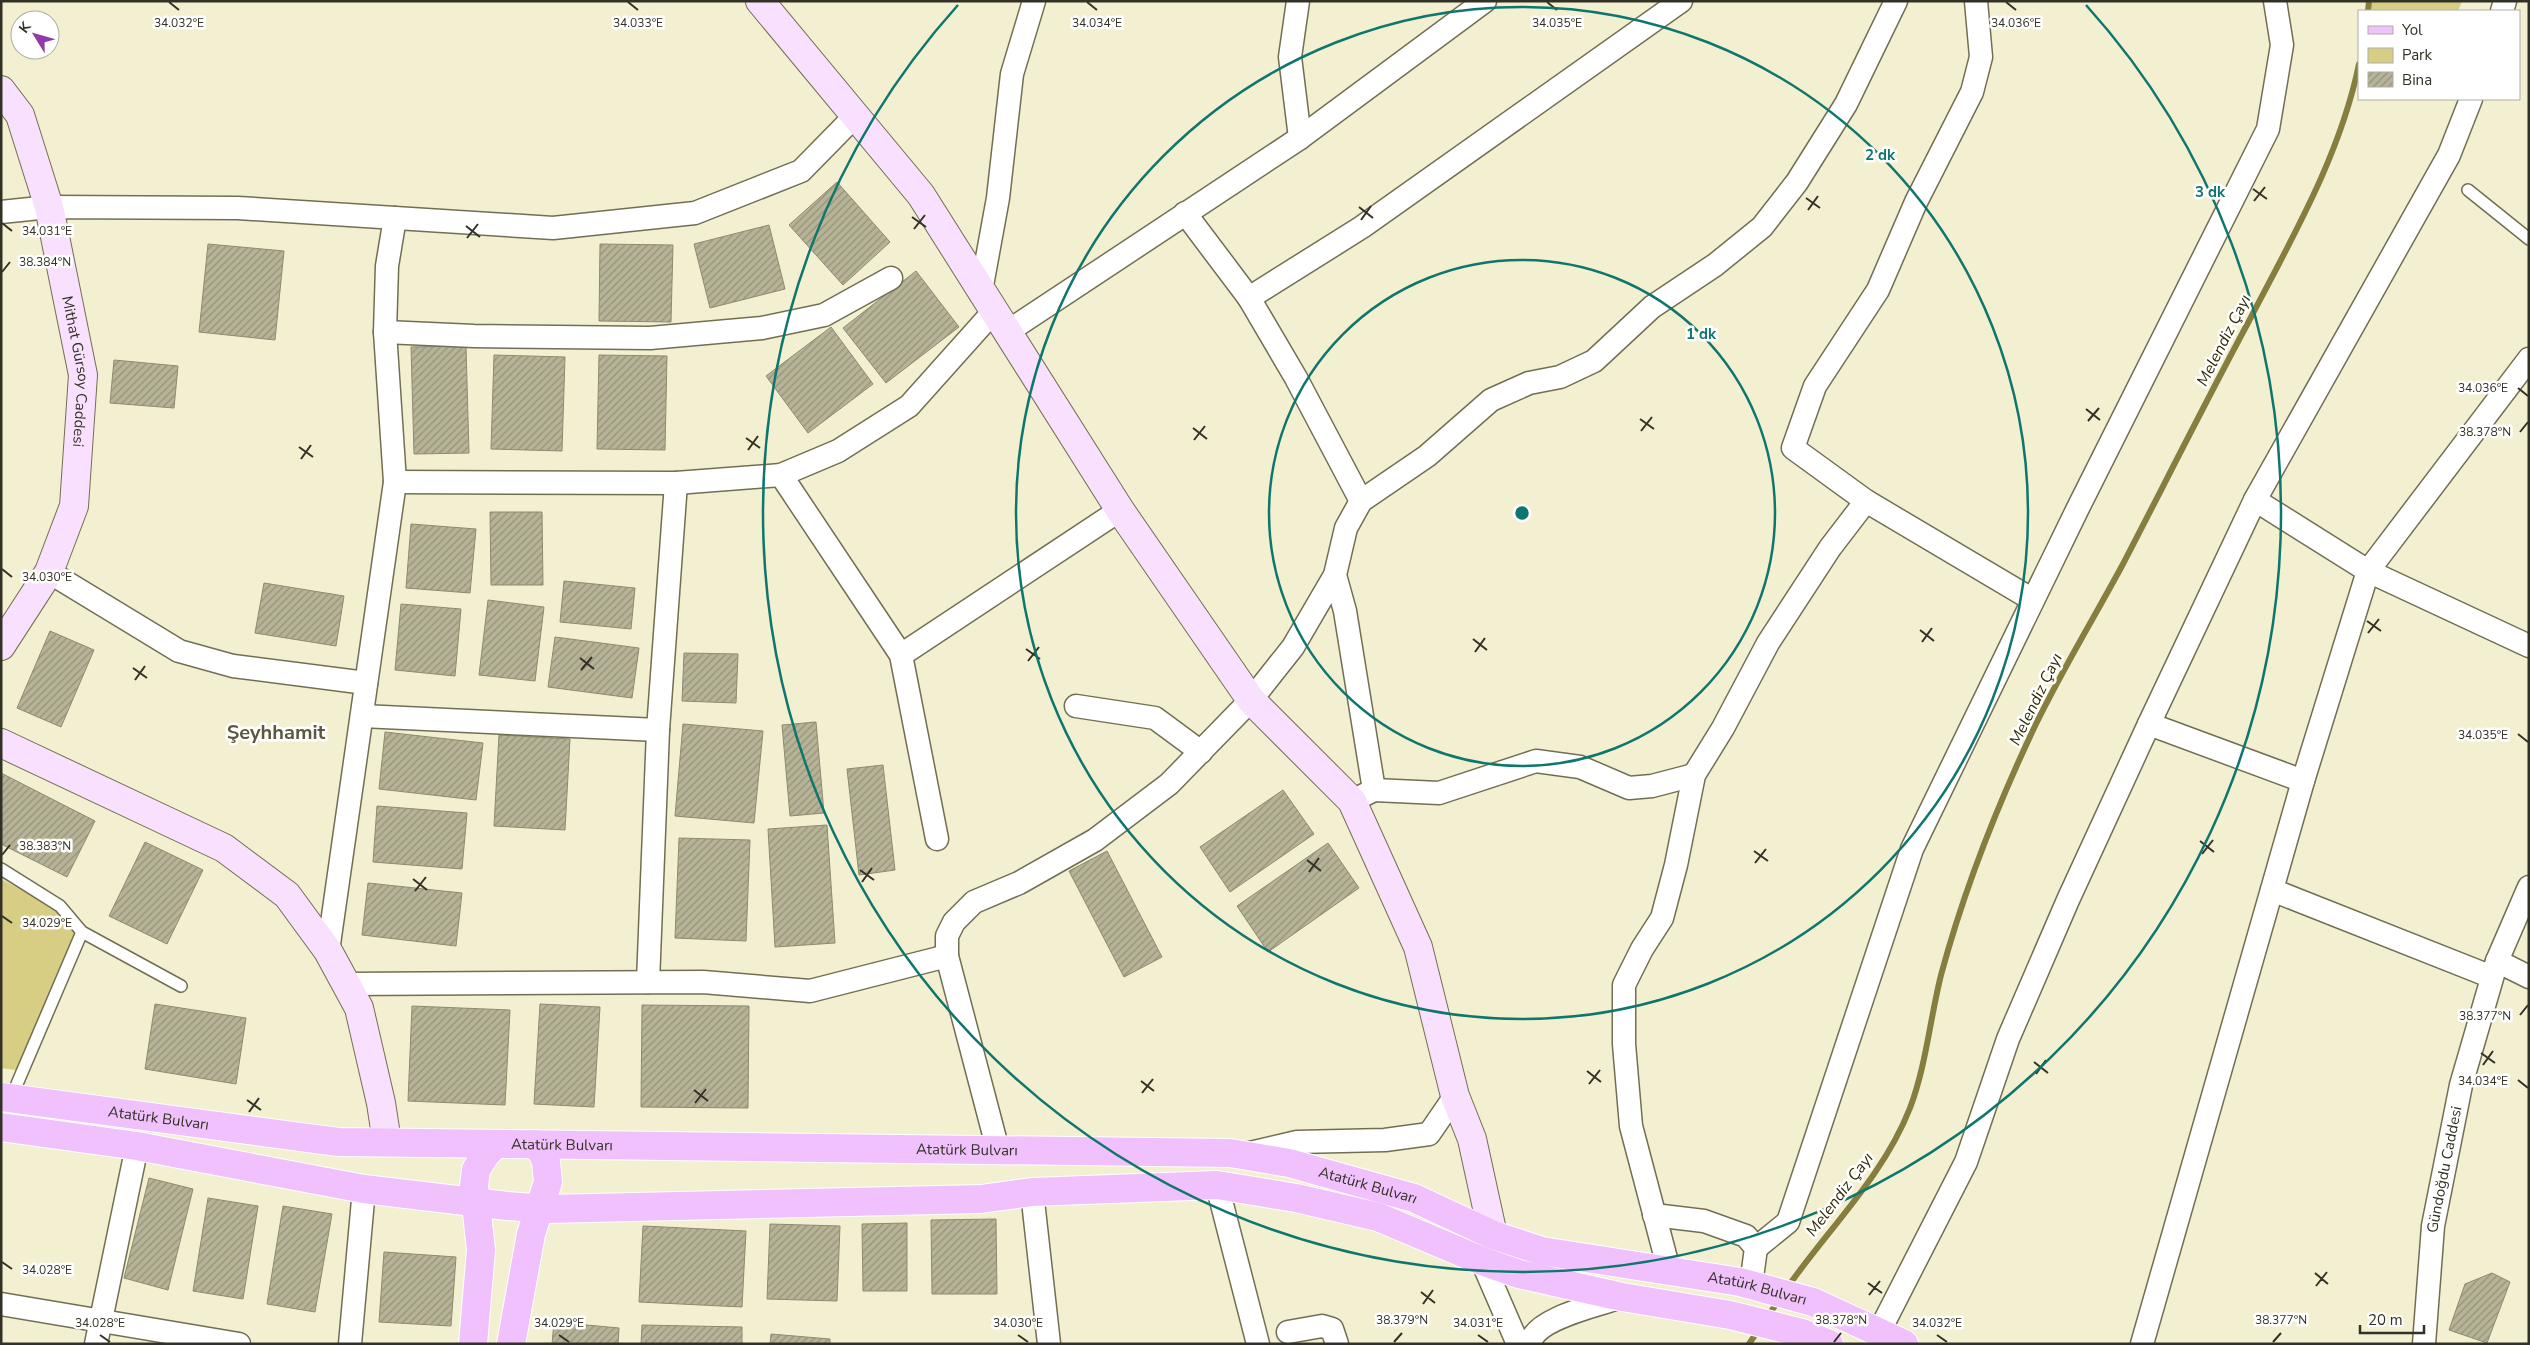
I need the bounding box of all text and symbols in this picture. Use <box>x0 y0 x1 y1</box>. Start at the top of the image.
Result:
north arrow <box>10 10 60 60</box>
legend <box>2358 10 2520 100</box>
text: 34.032°E <box>154 15 204 31</box>
text: 34.033°E <box>613 15 663 31</box>
text: 34.034°E <box>1072 15 1122 31</box>
text: 34.035°E <box>1532 15 1582 31</box>
text: 34.036°E <box>1991 15 2041 31</box>
text: K <box>15 17 36 37</box>
text: Yol <box>2401 20 2423 40</box>
text: Park <box>2402 45 2432 65</box>
text: Bina <box>2402 70 2432 90</box>
text: 2 dk <box>1865 145 1896 165</box>
text: 3 dk <box>2195 182 2226 202</box>
text: 34.031°E <box>22 223 72 239</box>
text: 38.384°N <box>19 254 71 270</box>
water label: Melendiz Çayı <box>2191 291 2256 390</box>
street label: Mithat Gürsoy Caddesi <box>57 294 93 448</box>
text: 1 dk <box>1686 324 1717 344</box>
text: 34.036°E <box>2458 380 2508 396</box>
text: 38.378°N <box>2459 424 2511 440</box>
centre of rings <box>1513 504 1531 522</box>
text: 34.030°E <box>22 569 72 585</box>
water label: Melendiz Çayı <box>2004 649 2068 749</box>
district label: Şeyhhamit <box>227 719 326 746</box>
text: 34.035°E <box>2458 727 2508 743</box>
text: 38.383°N <box>19 838 71 854</box>
text: 34.029°E <box>22 915 72 931</box>
text: 38.377°N <box>2459 1008 2511 1024</box>
text: 34.034°E <box>2458 1073 2508 1089</box>
street label: Atatürk Bulvarı <box>107 1101 210 1135</box>
street label: Gündoğdu Caddesi <box>2423 1104 2467 1233</box>
street label: Atatürk Bulvarı <box>511 1134 613 1155</box>
street label: Atatürk Bulvarı <box>916 1139 1018 1160</box>
water label: Melendiz Çayı <box>1801 1148 1879 1241</box>
street label: Atatürk Bulvarı <box>1316 1162 1421 1208</box>
text: 34.028°E <box>22 1262 72 1278</box>
street label: Atatürk Bulvarı <box>1706 1267 1809 1310</box>
scale bar <box>2360 1302 2424 1334</box>
text: 20 m <box>2368 1310 2403 1330</box>
text: 38.379°N <box>1376 1312 1428 1328</box>
text: 38.378°N <box>1815 1312 1867 1328</box>
text: 38.377°N <box>2255 1312 2307 1328</box>
text: 34.028°E <box>75 1315 125 1331</box>
text: 34.029°E <box>534 1315 584 1331</box>
text: 34.030°E <box>993 1315 1043 1331</box>
text: 34.031°E <box>1453 1315 1503 1331</box>
text: 34.032°E <box>1912 1315 1962 1331</box>

